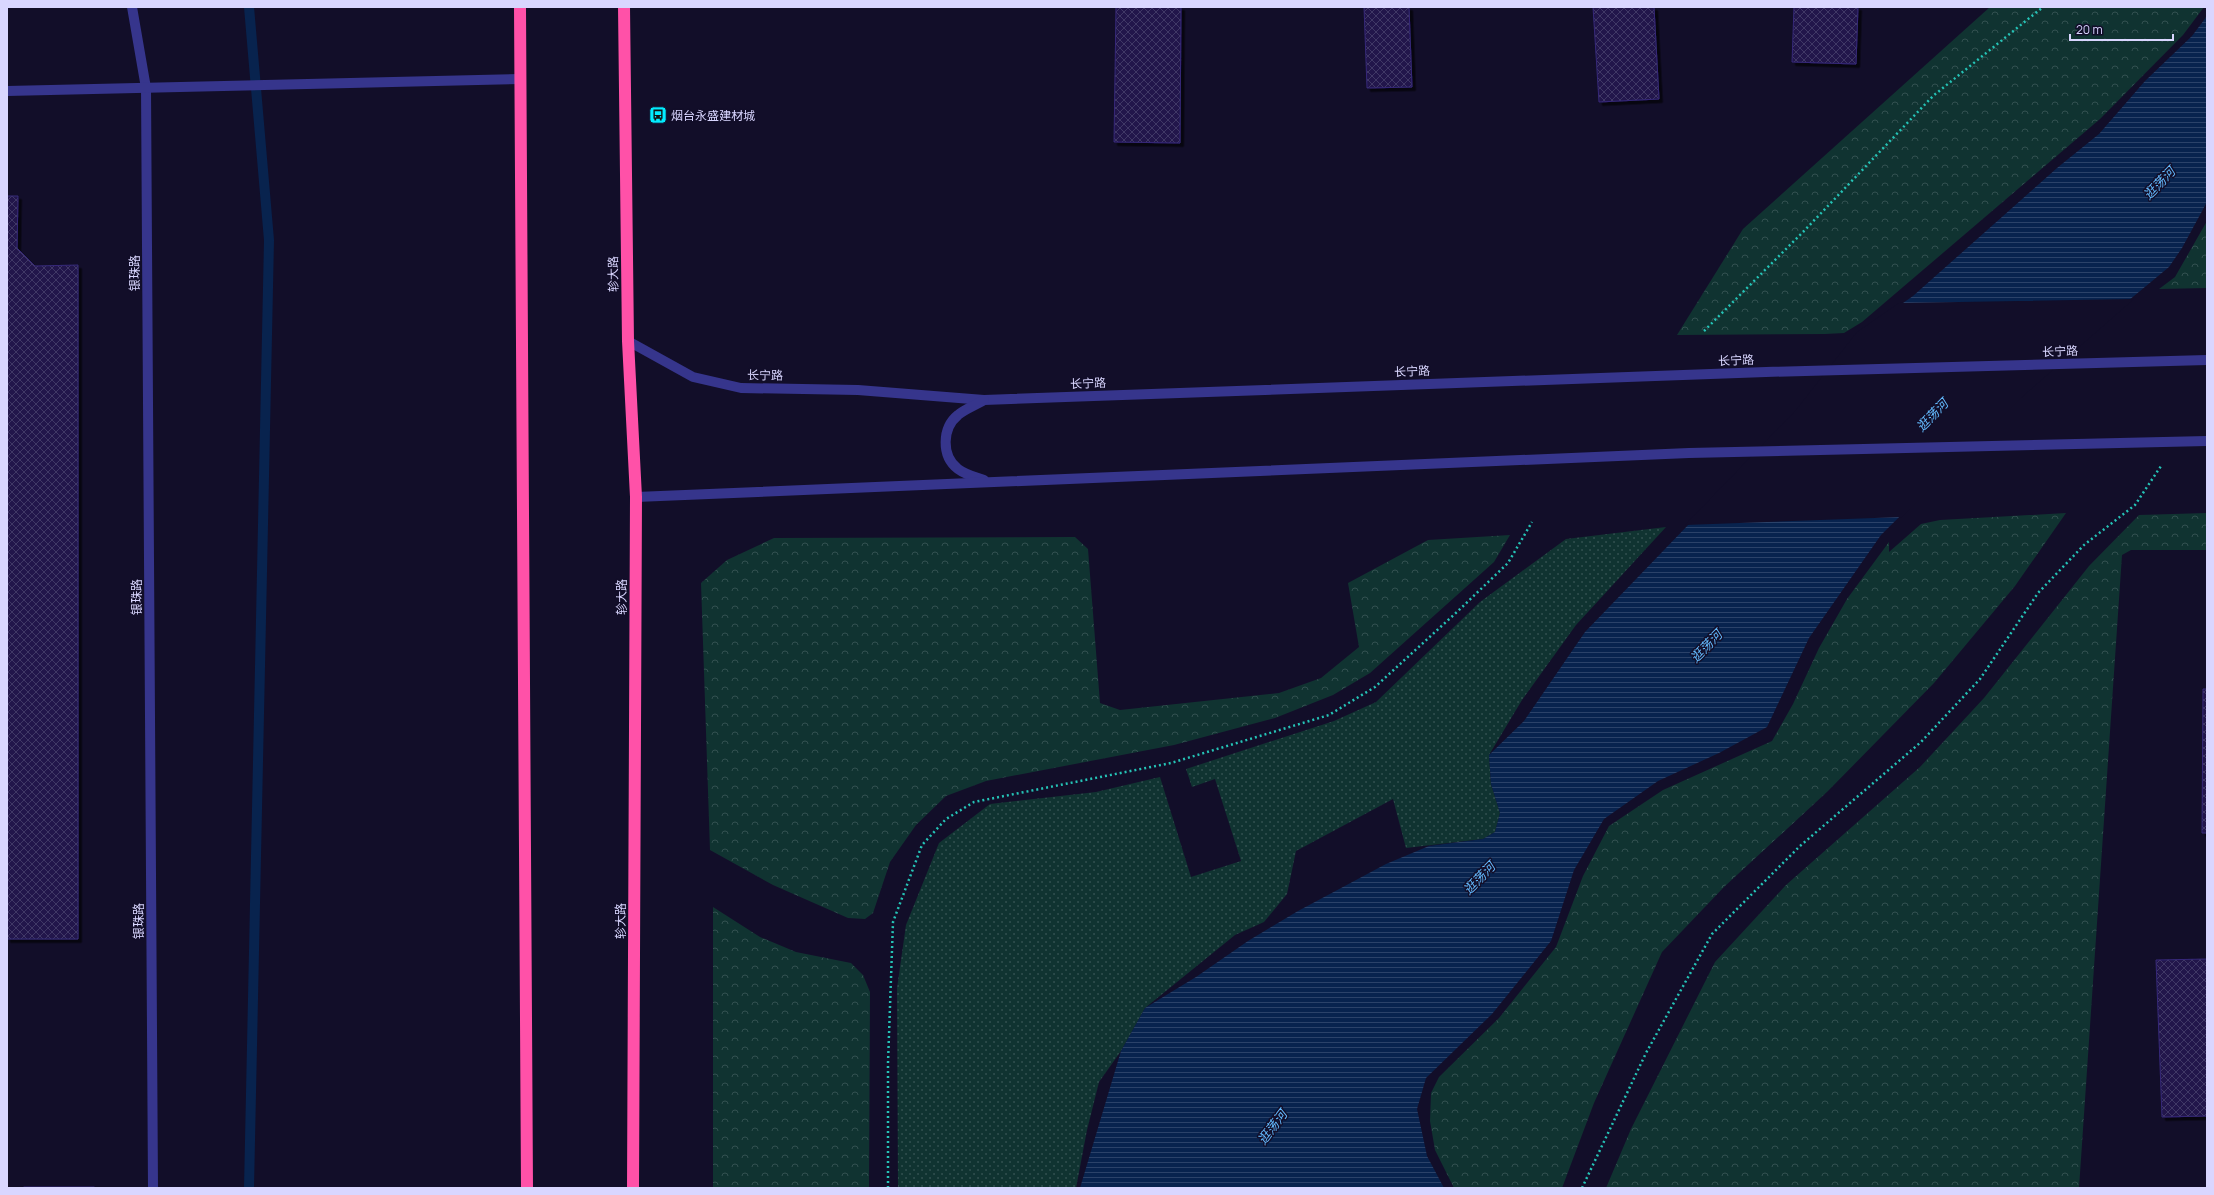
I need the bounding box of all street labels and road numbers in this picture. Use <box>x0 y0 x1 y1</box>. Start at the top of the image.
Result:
street label: 银珠路 <box>126 255 143 291</box>
street label: 轸大路 <box>604 256 622 292</box>
street label: 长宁路 <box>2042 342 2078 360</box>
street label: 长宁路 <box>1718 351 1754 369</box>
street label: 长宁路 <box>1394 362 1430 380</box>
street label: 长宁路 <box>747 366 783 384</box>
street label: 长宁路 <box>1070 374 1106 392</box>
street label: 银珠路 <box>128 579 145 615</box>
street label: 轸大路 <box>613 579 630 615</box>
street label: 银珠路 <box>130 903 147 939</box>
street label: 轸大路 <box>612 903 629 939</box>

